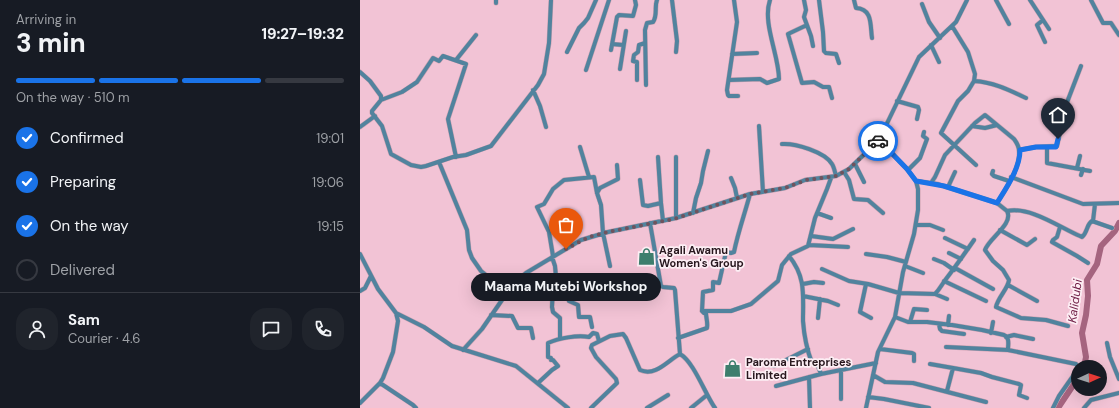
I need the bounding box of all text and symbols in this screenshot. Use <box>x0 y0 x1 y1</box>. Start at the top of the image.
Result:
text: Arriving in <box>16 11 76 28</box>
text: 19:27–19:32 <box>261 24 344 44</box>
text: 3 min <box>16 26 86 60</box>
text: On the way · 510 m <box>16 89 130 106</box>
pin <box>1041 98 1075 139</box>
icon: home <box>1047 104 1069 126</box>
courier <box>858 121 898 161</box>
icon: check <box>16 127 38 149</box>
text: Confirmed <box>50 128 124 148</box>
text: 19:01 <box>316 130 344 147</box>
icon: car <box>867 130 889 152</box>
icon: check <box>16 171 38 193</box>
text: Preparing <box>50 172 116 192</box>
text: 19:06 <box>312 174 344 191</box>
pin <box>549 208 583 249</box>
icon: bag <box>555 214 577 236</box>
icon: check <box>16 215 38 237</box>
text: On the way <box>50 216 129 236</box>
text: 19:15 <box>317 218 344 235</box>
place label: Agali Awamu Women's Group <box>659 243 744 270</box>
shop icon: Agali Awamu Women's Group <box>636 246 656 266</box>
text: Delivered <box>50 260 115 280</box>
callout: Maama Mutebi Workshop <box>471 273 661 301</box>
water label: Kalidubi <box>1064 277 1086 324</box>
text: Maama Mutebi Workshop <box>485 278 647 295</box>
button: person <box>16 308 58 350</box>
button: chat <box>250 308 292 350</box>
button: phone <box>302 308 344 350</box>
text: Sam <box>68 310 100 330</box>
text: Courier · 4.6 <box>68 330 140 347</box>
place label: Paroma Entreprises Limited <box>746 355 852 382</box>
shop icon: Paroma Entreprises Limited <box>723 358 743 378</box>
north arrow <box>1071 360 1107 396</box>
map controls <box>1071 360 1107 396</box>

